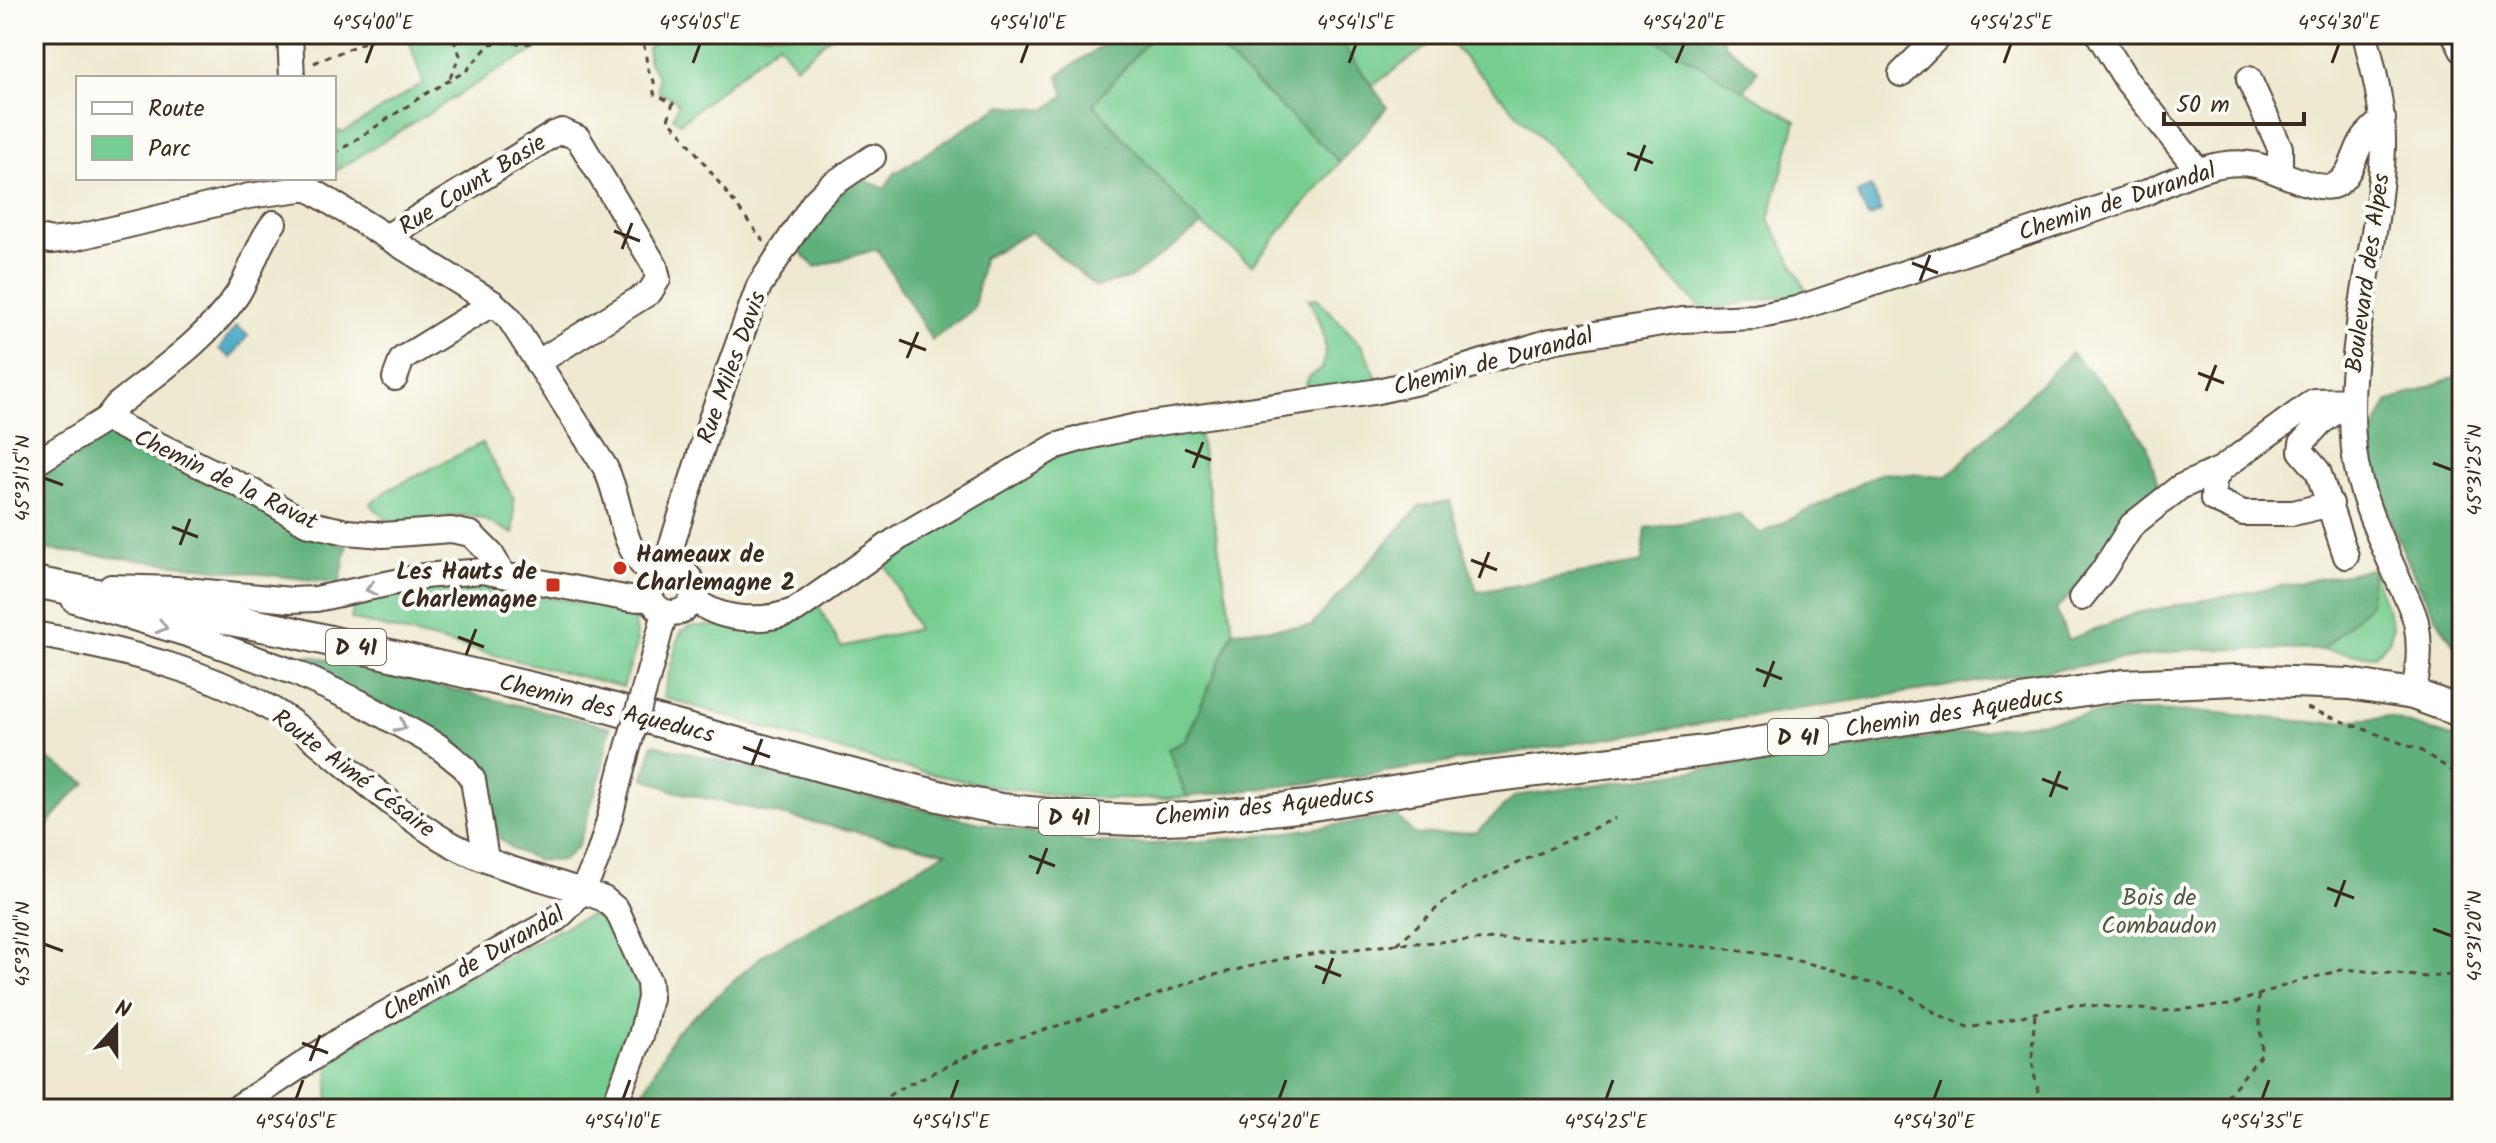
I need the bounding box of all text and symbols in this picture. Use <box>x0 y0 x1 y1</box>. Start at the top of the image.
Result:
text: 4°54'00"E <box>333 8 415 40</box>
text: 4°54'05"E <box>659 8 742 40</box>
text: 4°54'10"E <box>989 8 1068 40</box>
text: 4°54'15"E <box>1317 8 1396 40</box>
text: 4°54'20"E <box>1643 8 1726 40</box>
text: 4°54'25"E <box>1969 8 2054 40</box>
text: 4°54'30"E <box>2298 8 2381 40</box>
legend <box>76 76 336 180</box>
scale bar <box>2164 76 2304 126</box>
text: 50 m <box>2176 86 2230 125</box>
text: Route <box>148 90 205 129</box>
street label: Rue Count Basie <box>391 124 554 246</box>
text: Parc <box>148 130 191 169</box>
street label: Chemin de Durandal <box>2014 152 2221 253</box>
street label: Boulevard des Alpes <box>2335 171 2402 375</box>
street label: Rue Miles Davis <box>687 286 778 449</box>
street label: Chemin de Durandal <box>1389 317 1598 408</box>
street label: Chemin de la Ravat <box>127 419 325 542</box>
text: 45°31'25"N <box>2460 424 2492 516</box>
text: 45°31'15"N <box>8 435 40 521</box>
place label: Hameaux de Charlemagne 2 <box>636 536 795 603</box>
place label: Les Hauts de Charlemagne <box>396 553 537 620</box>
marker: Hameaux de Charlemagne 2 <box>611 559 629 577</box>
marker: Les Hauts de Charlemagne <box>544 576 562 594</box>
one-way arrow <box>364 580 378 597</box>
one-way arrow <box>154 618 168 634</box>
road number: D 41 <box>326 629 386 665</box>
street label: Chemin des Aqueducs <box>495 664 718 755</box>
street label: Chemin des Aqueducs <box>1842 677 2066 750</box>
street label: Route Aimé Césaire <box>263 699 443 849</box>
one-way arrow <box>393 716 408 731</box>
road number: D 41 <box>1768 719 1828 755</box>
street label: Chemin des Aqueducs <box>1152 777 1376 838</box>
road number: D 41 <box>1039 799 1099 835</box>
park label: Bois de Combaudon <box>2101 879 2217 946</box>
text: 45°31'20"N <box>2460 891 2492 981</box>
street label: Chemin de Durandal <box>375 896 573 1033</box>
text: 45°31'10"N <box>8 901 40 987</box>
north arrow <box>76 987 156 1067</box>
text: N <box>110 992 135 1030</box>
text: 4°54'05"E <box>255 1107 338 1139</box>
text: 4°54'10"E <box>584 1107 663 1139</box>
text: 4°54'15"E <box>912 1107 991 1139</box>
text: 4°54'20"E <box>1238 1107 1321 1139</box>
text: 4°54'25"E <box>1564 1107 1649 1139</box>
text: 4°54'30"E <box>1893 1107 1976 1139</box>
text: 4°54'35"E <box>2221 1107 2305 1139</box>

